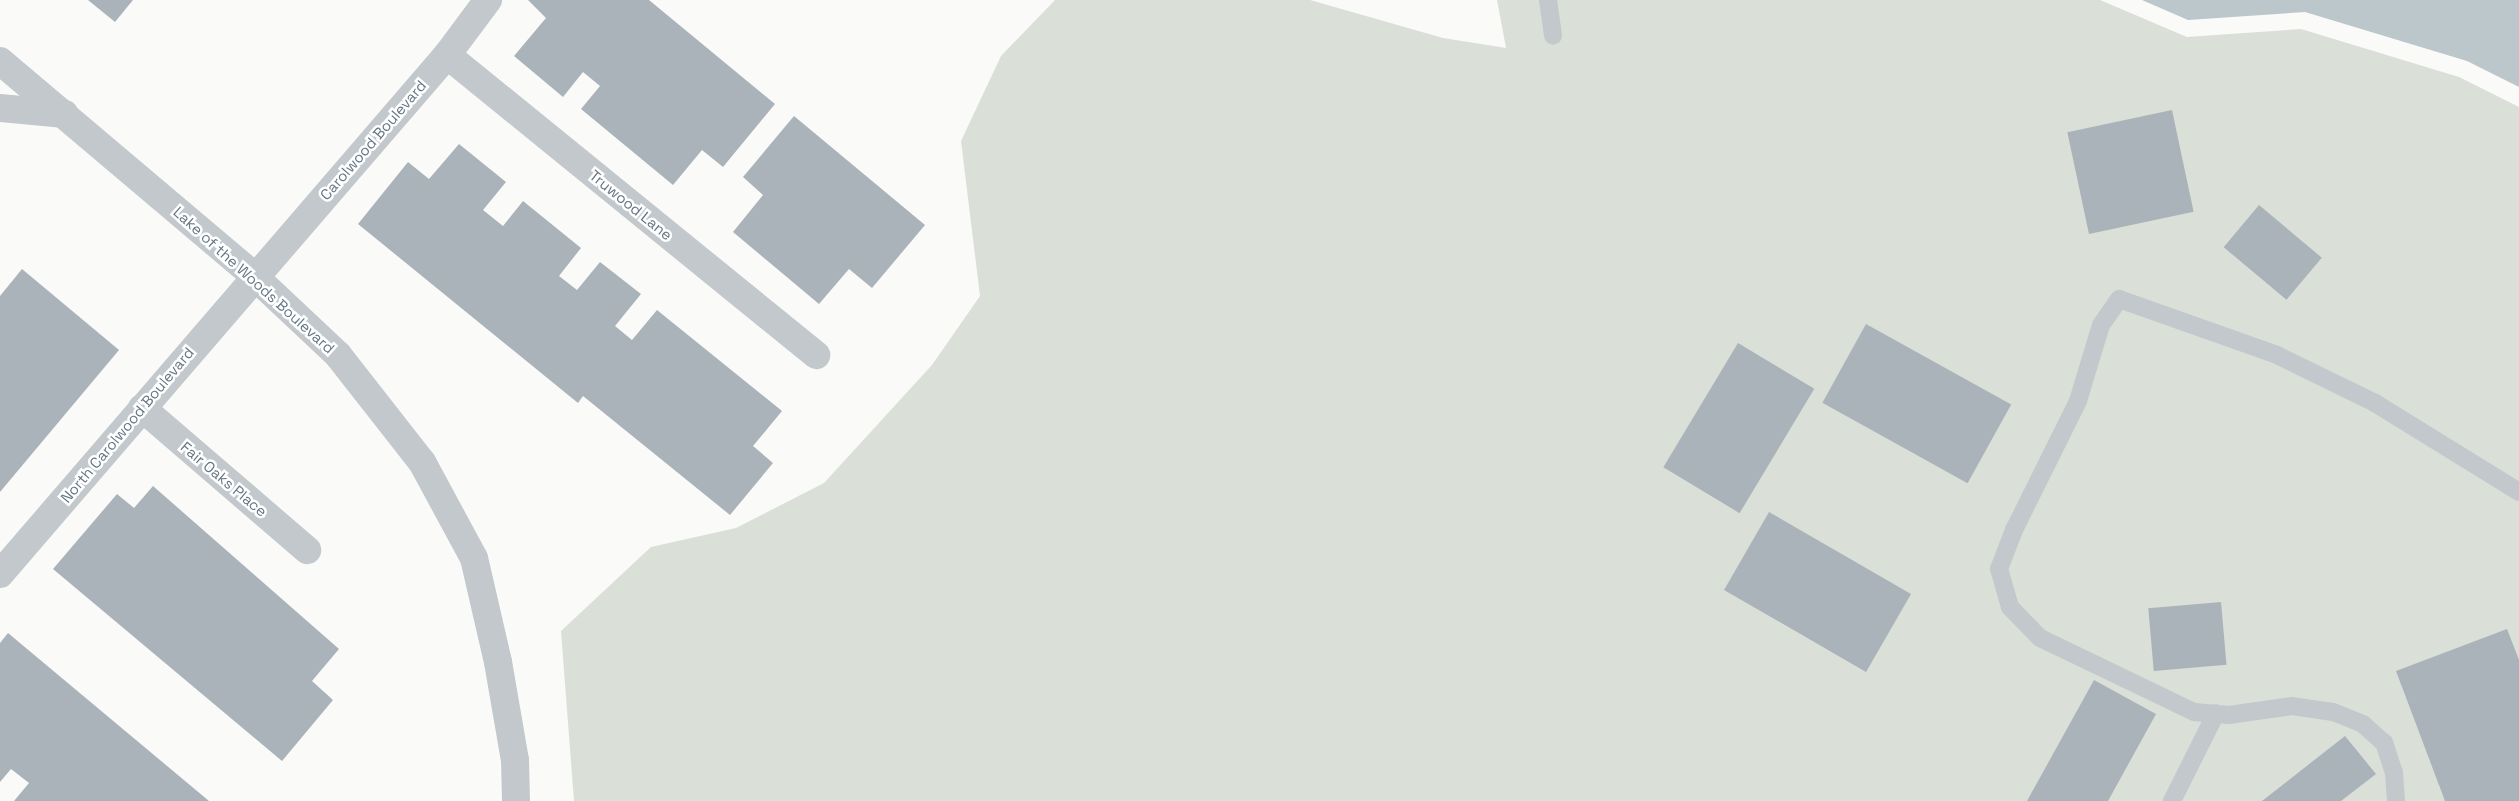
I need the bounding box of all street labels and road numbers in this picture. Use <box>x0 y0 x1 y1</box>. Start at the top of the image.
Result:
street label: Carolwood Boulevard <box>316 76 430 204</box>
street label: Truwood Lane <box>586 166 676 244</box>
street label: Lake of the Woods Boulevard <box>170 203 338 357</box>
street label: North Carolwood Boulevard <box>57 344 197 506</box>
street label: Fair Oaks Place <box>177 438 271 520</box>

